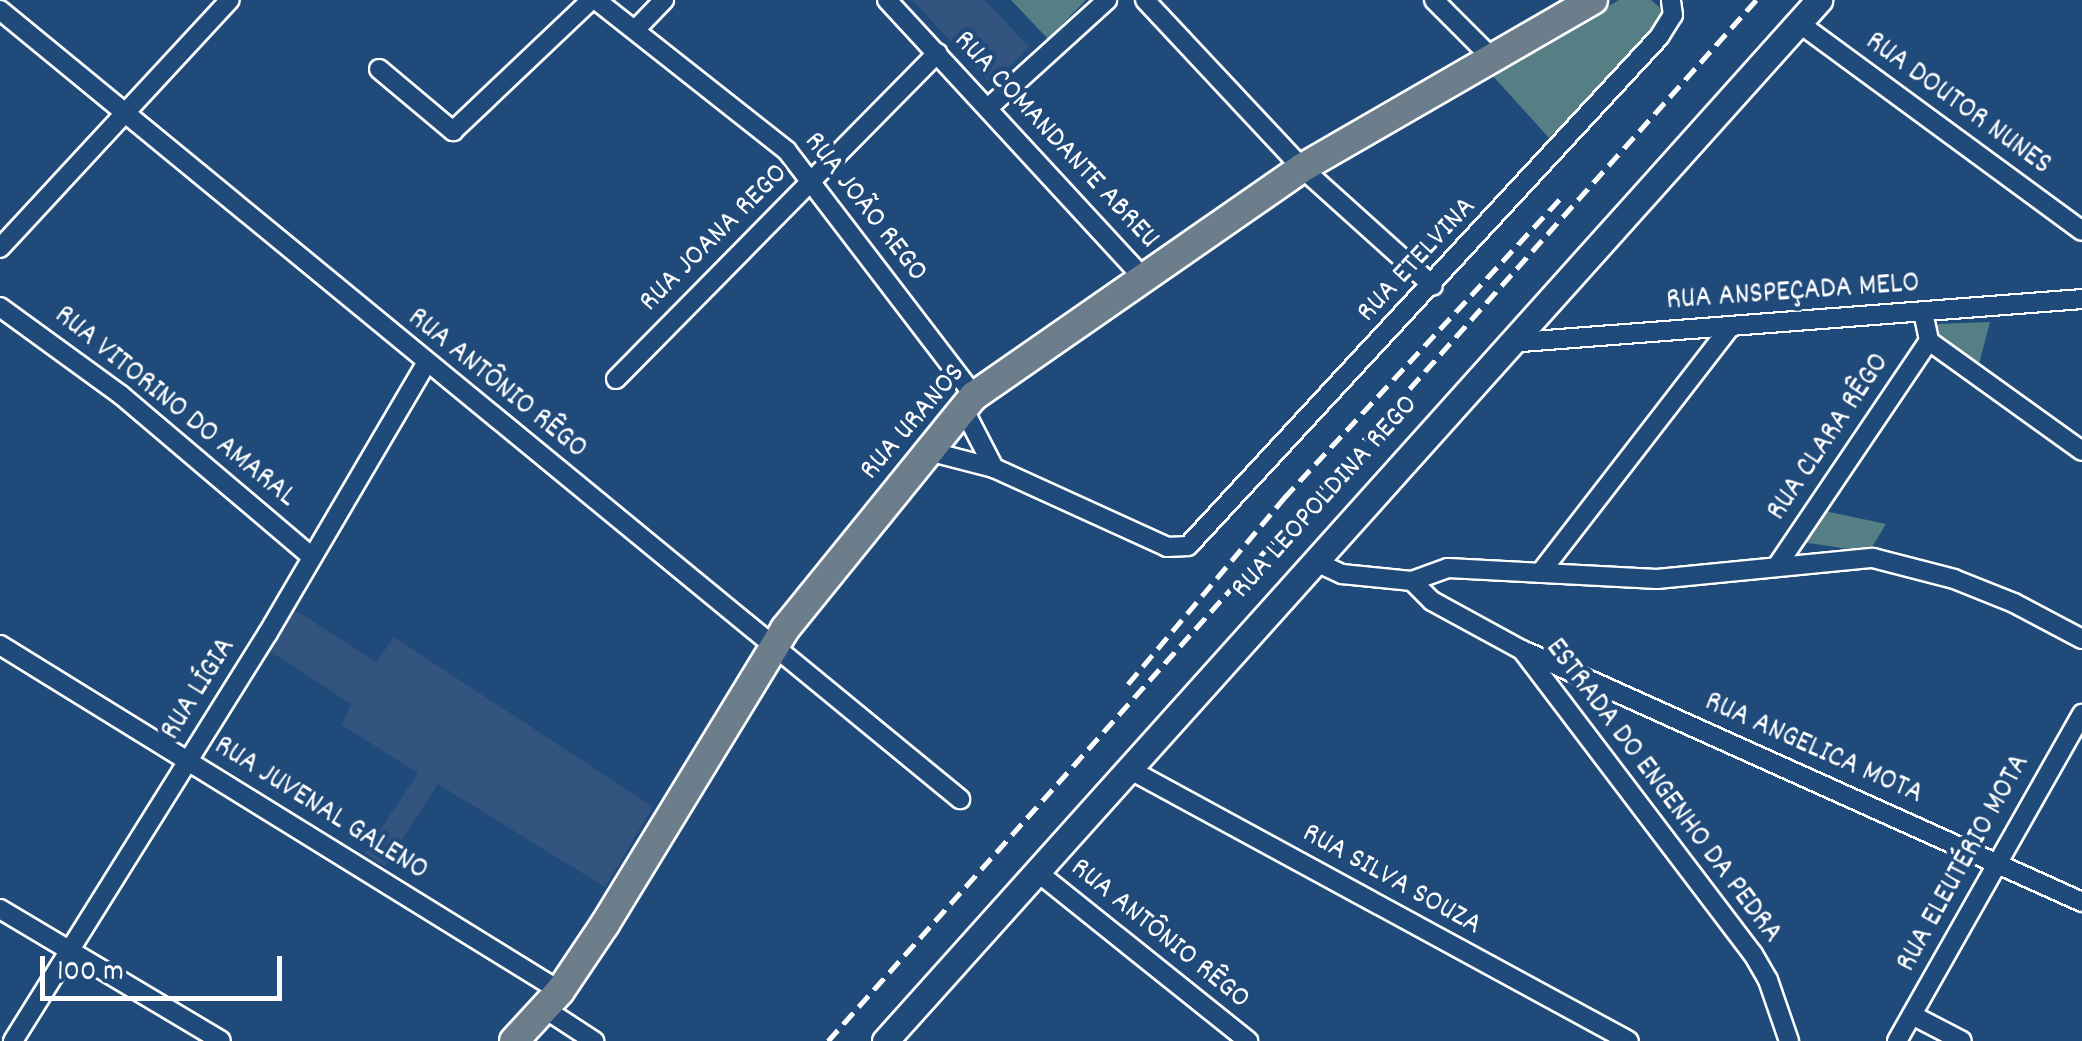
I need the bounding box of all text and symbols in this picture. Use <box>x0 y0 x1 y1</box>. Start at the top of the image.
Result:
street label: RUA COMANDANTE ABREU <box>944 24 1166 258</box>
street label: RUA DOUTOR NUNES <box>1857 25 2057 185</box>
street label: RUA JOÃO REGO <box>794 126 934 290</box>
street label: RUA JOANA REGO <box>633 157 797 321</box>
street label: RUA ETELVINA <box>1351 191 1485 331</box>
street label: RUA ANSPEÇADA MELO <box>1665 267 1921 321</box>
street label: RUA VITORINO DO AMARAL <box>46 299 302 517</box>
street label: RUA ANTÔNIO RÊGO <box>399 302 593 468</box>
street label: RUA CLARA RÊGO <box>1761 347 1899 529</box>
street label: RUA URANOS <box>853 357 975 489</box>
street label: RUA LEOPOLDINA REGO <box>1225 389 1427 607</box>
street label: RUA LÍGIA <box>155 632 245 748</box>
street label: ESTRADA DO ENGENHO DA PEDRA <box>1536 633 1788 951</box>
street label: RUA ANGELICA MOTA <box>1698 686 1928 814</box>
street label: RUA JUVENAL GALENO <box>206 730 434 890</box>
street label: RUA ELEUTÉRIO MOTA <box>1890 749 2040 979</box>
street label: RUA SILVA SOUZA <box>1295 817 1487 945</box>
street label: RUA ANTÔNIO RÊGO <box>1062 852 1256 1018</box>
scale bar <box>45 936 288 998</box>
text: 100 m <box>57 952 124 995</box>

